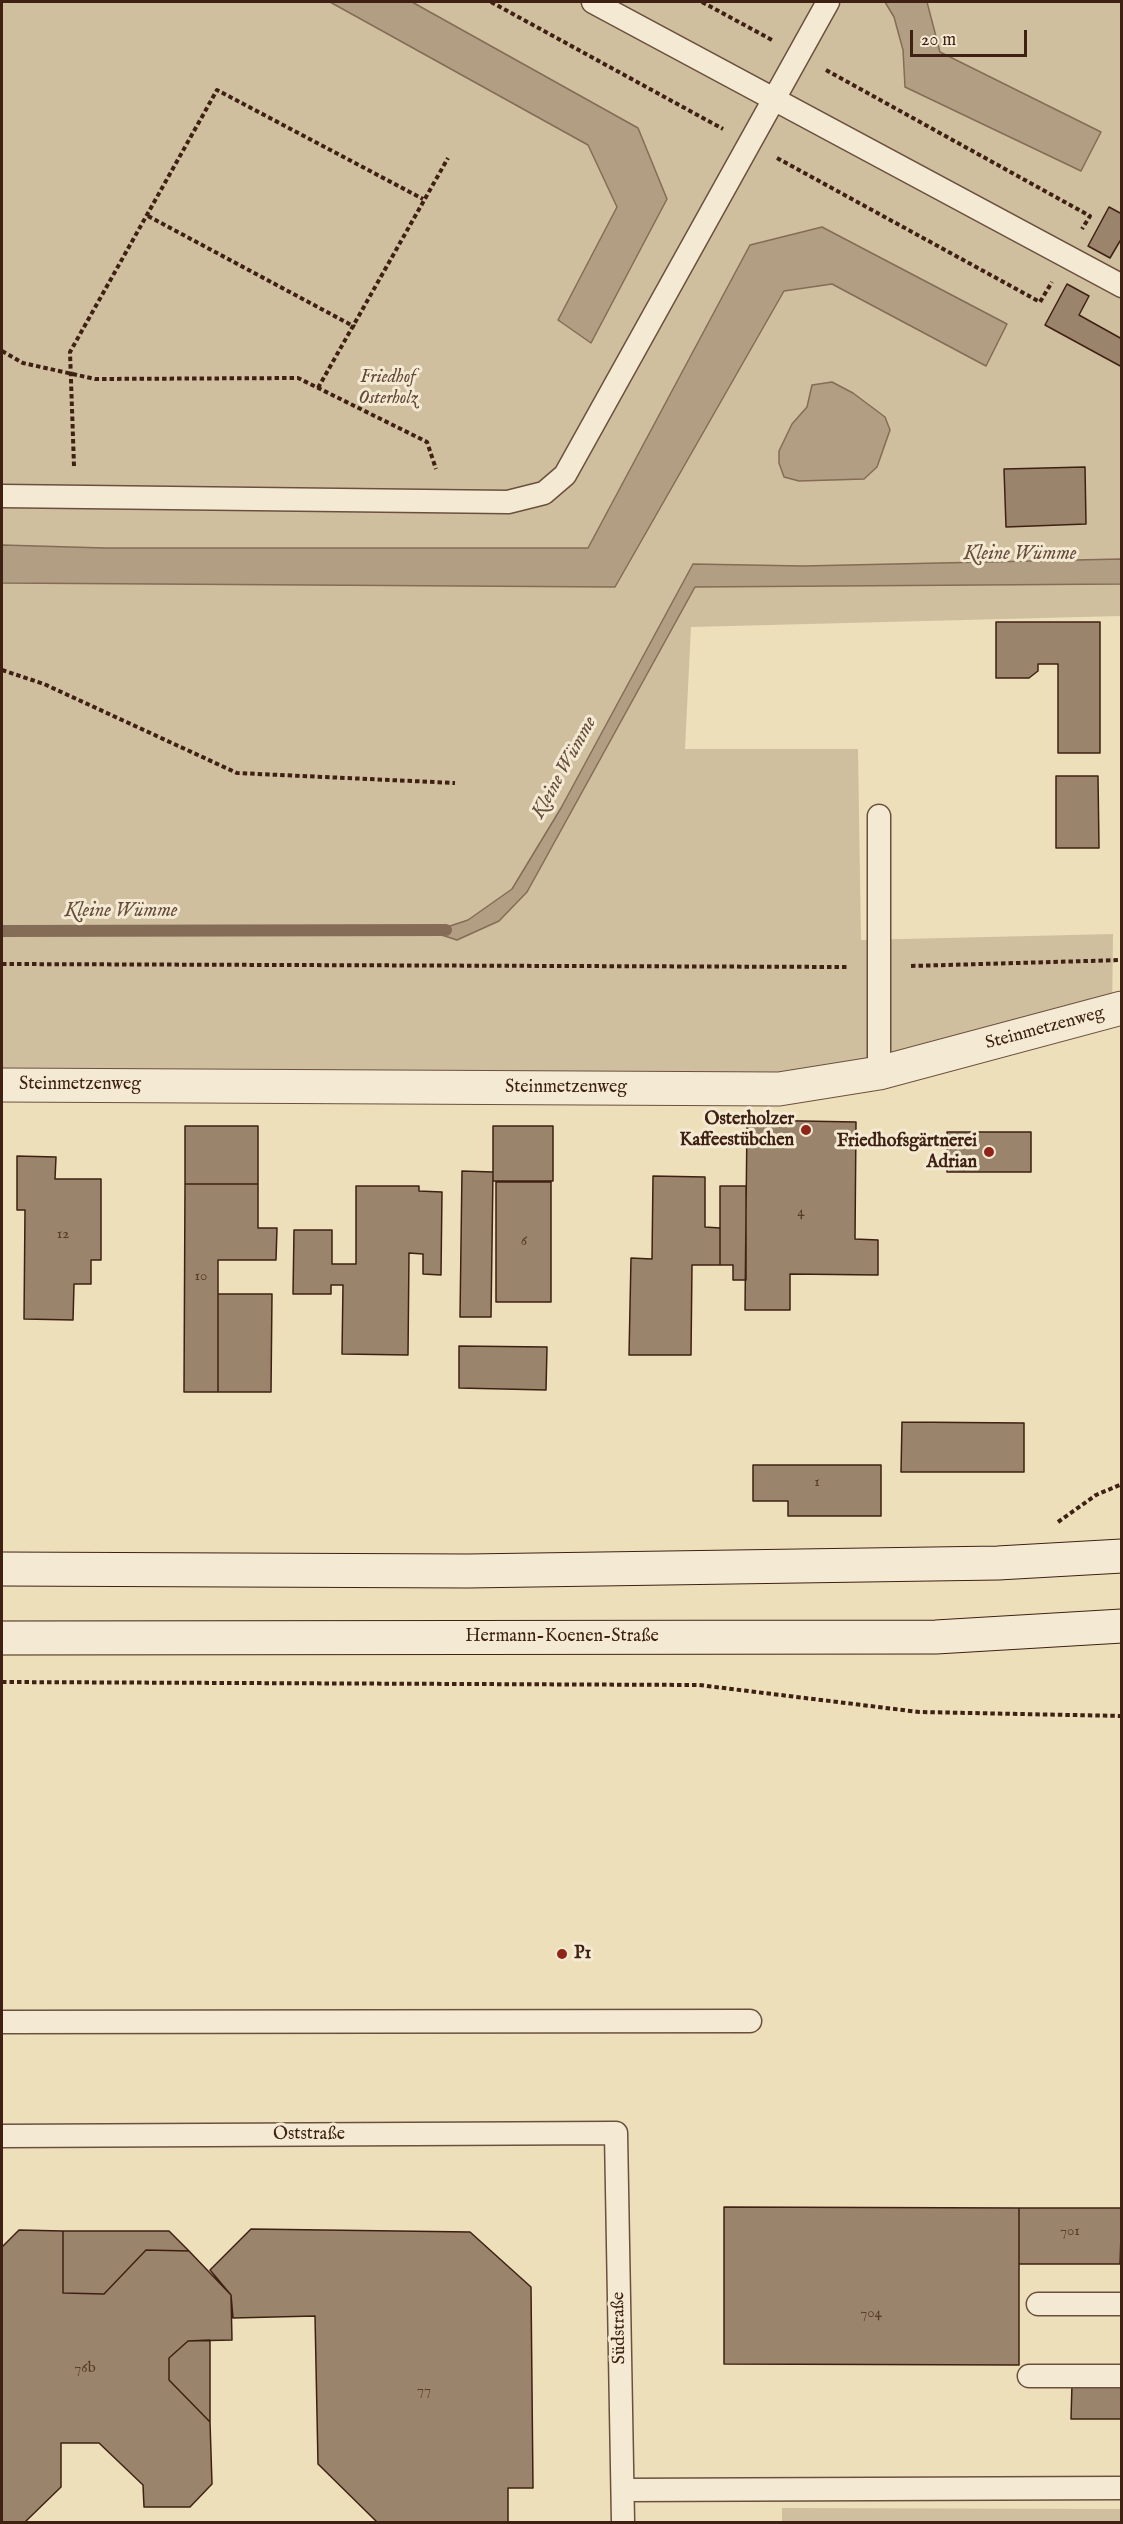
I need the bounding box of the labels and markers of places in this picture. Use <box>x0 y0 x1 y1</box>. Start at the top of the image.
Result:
place label: Osterholzer Kaffeestübchen <box>679 1109 794 1152</box>
marker: Osterholzer Kaffeestübchen <box>799 1123 813 1137</box>
place label: Friedhofsgärtnerei Adrian <box>837 1131 977 1174</box>
marker: Friedhofsgärtnerei Adrian <box>982 1145 996 1159</box>
place label: P1 <box>574 1943 591 1965</box>
marker: P1 <box>555 1947 569 1961</box>

